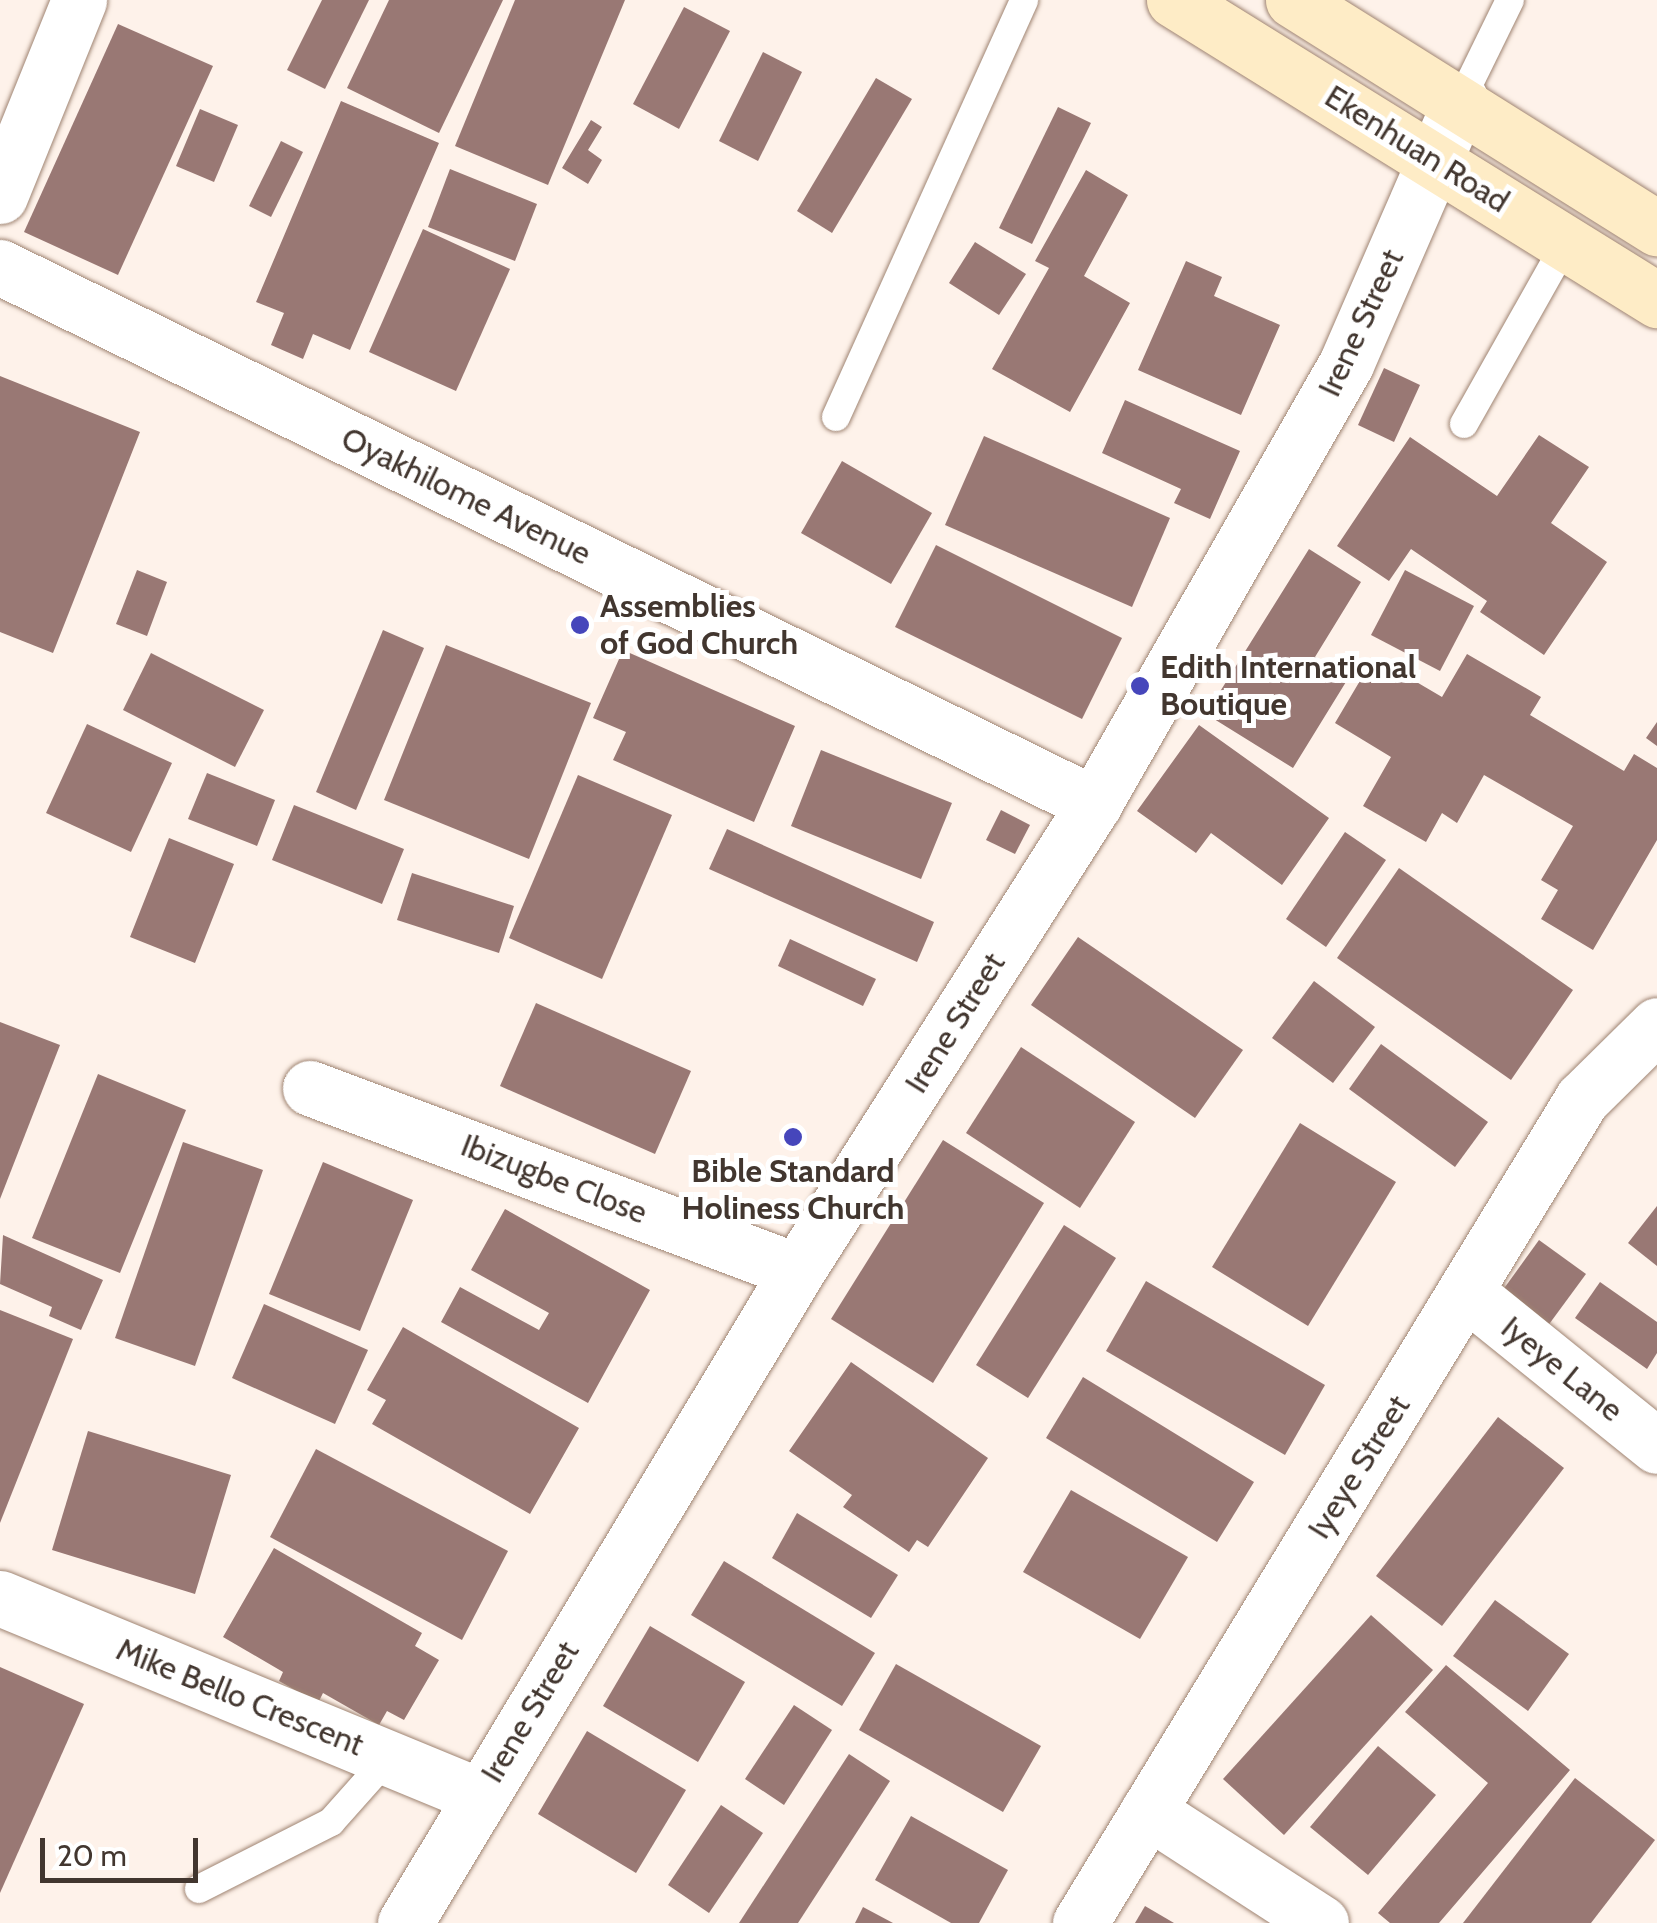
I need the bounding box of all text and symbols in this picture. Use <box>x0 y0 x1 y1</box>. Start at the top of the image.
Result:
street label: Ekenhuan Road <box>1318 77 1516 221</box>
street label: Irene Street <box>1310 243 1412 403</box>
street label: Oyakhilome Avenue <box>335 419 597 573</box>
place label: Assemblies of God Church <box>600 588 798 663</box>
marker: Assemblies of God Church <box>569 614 591 636</box>
place label: Edith International Boutique <box>1160 649 1416 724</box>
marker: Edith International Boutique <box>1129 675 1151 697</box>
street label: Irene Street <box>897 946 1013 1100</box>
street label: Ibizugbe Close <box>456 1126 652 1232</box>
marker: Bible Standard Holiness Church <box>782 1126 804 1148</box>
place label: Bible Standard Holiness Church <box>682 1153 904 1228</box>
street label: Iyeye Lane <box>1494 1308 1630 1430</box>
street label: Iyeye Street <box>1300 1388 1418 1546</box>
street label: Mike Bello Crescent <box>111 1630 369 1764</box>
street label: Irene Street <box>473 1635 587 1789</box>
scale bar <box>45 1818 202 1880</box>
text: 20 m <box>57 1837 127 1874</box>

